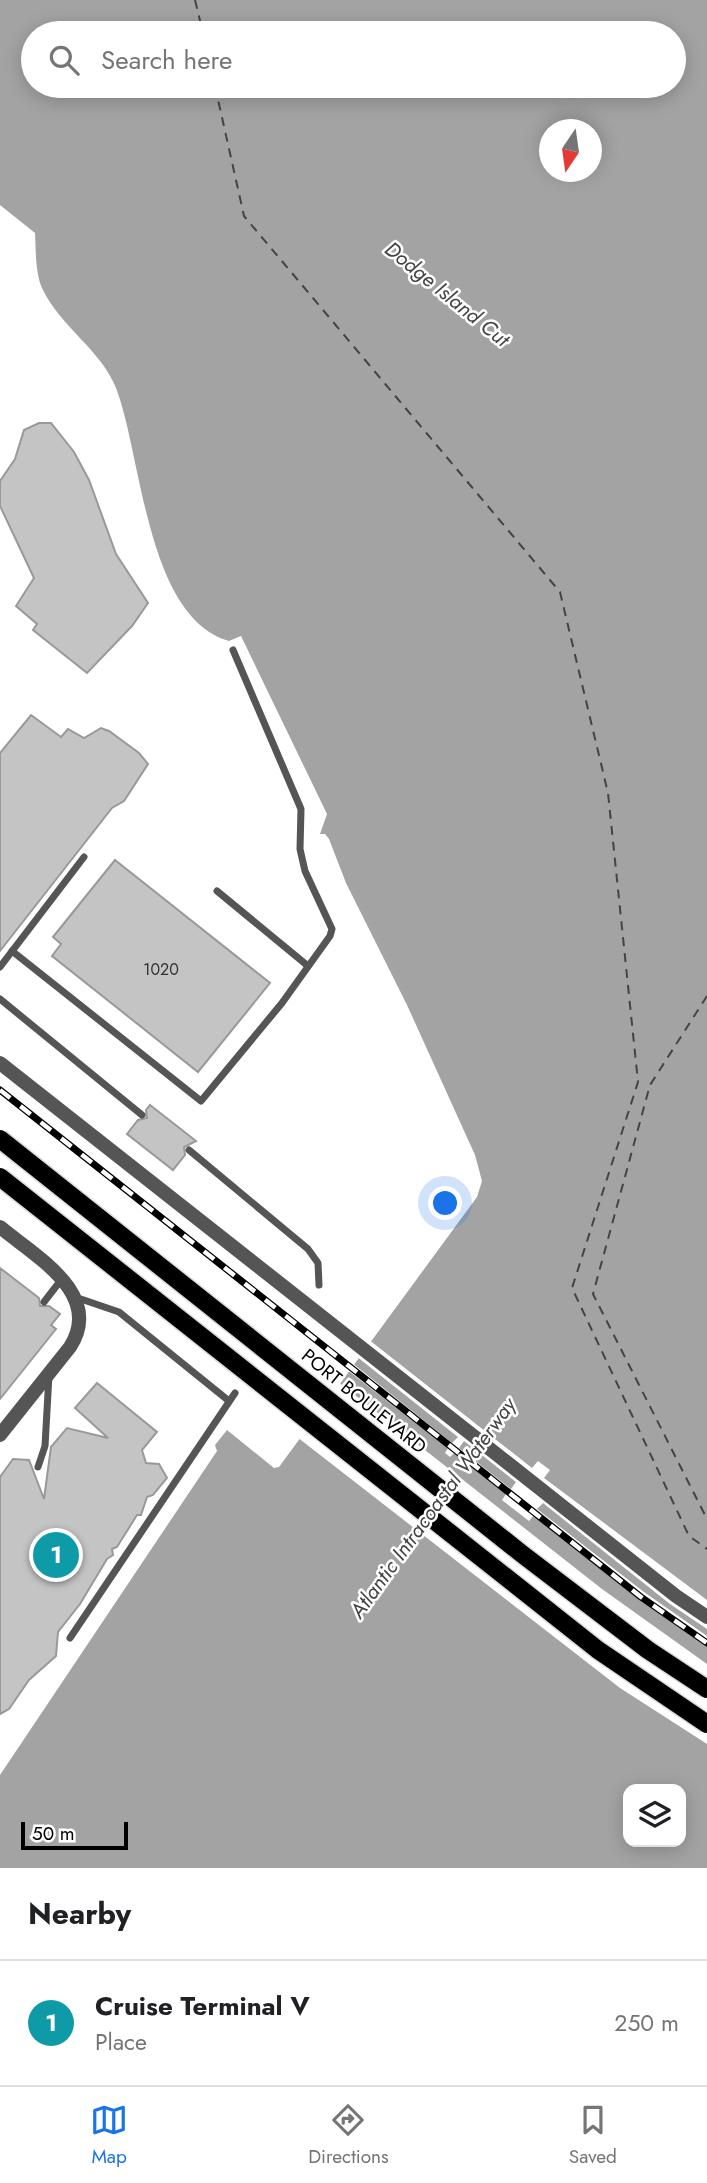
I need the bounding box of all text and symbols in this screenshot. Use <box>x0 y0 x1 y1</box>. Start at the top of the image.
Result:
search box <box>21 21 686 98</box>
icon: search <box>45 41 83 79</box>
text: Search here <box>101 41 233 79</box>
north arrow <box>539 119 602 182</box>
water label: Dodge Island Cut <box>378 234 517 354</box>
house number: 1020 <box>143 958 179 981</box>
your location <box>428 1186 462 1220</box>
street label: PORT BOULEVARD <box>296 1342 432 1460</box>
water label: Atlantic Intracoastal Waterway <box>342 1390 525 1625</box>
pin: 1 <box>33 1529 79 1581</box>
map controls <box>623 1784 686 1847</box>
button: layers <box>623 1784 686 1847</box>
scale bar <box>21 1819 128 1851</box>
text: 50 m <box>32 1820 75 1847</box>
text: Nearby <box>28 1892 131 1935</box>
text: Cruise Terminal V <box>95 1987 310 2025</box>
text: 1 <box>45 2006 57 2040</box>
text: 250 m <box>614 2006 679 2040</box>
text: Place <box>95 2025 147 2059</box>
tab: Map <box>90 2101 128 2170</box>
tab: Directions <box>308 2101 389 2170</box>
tab: Saved <box>569 2101 617 2170</box>

